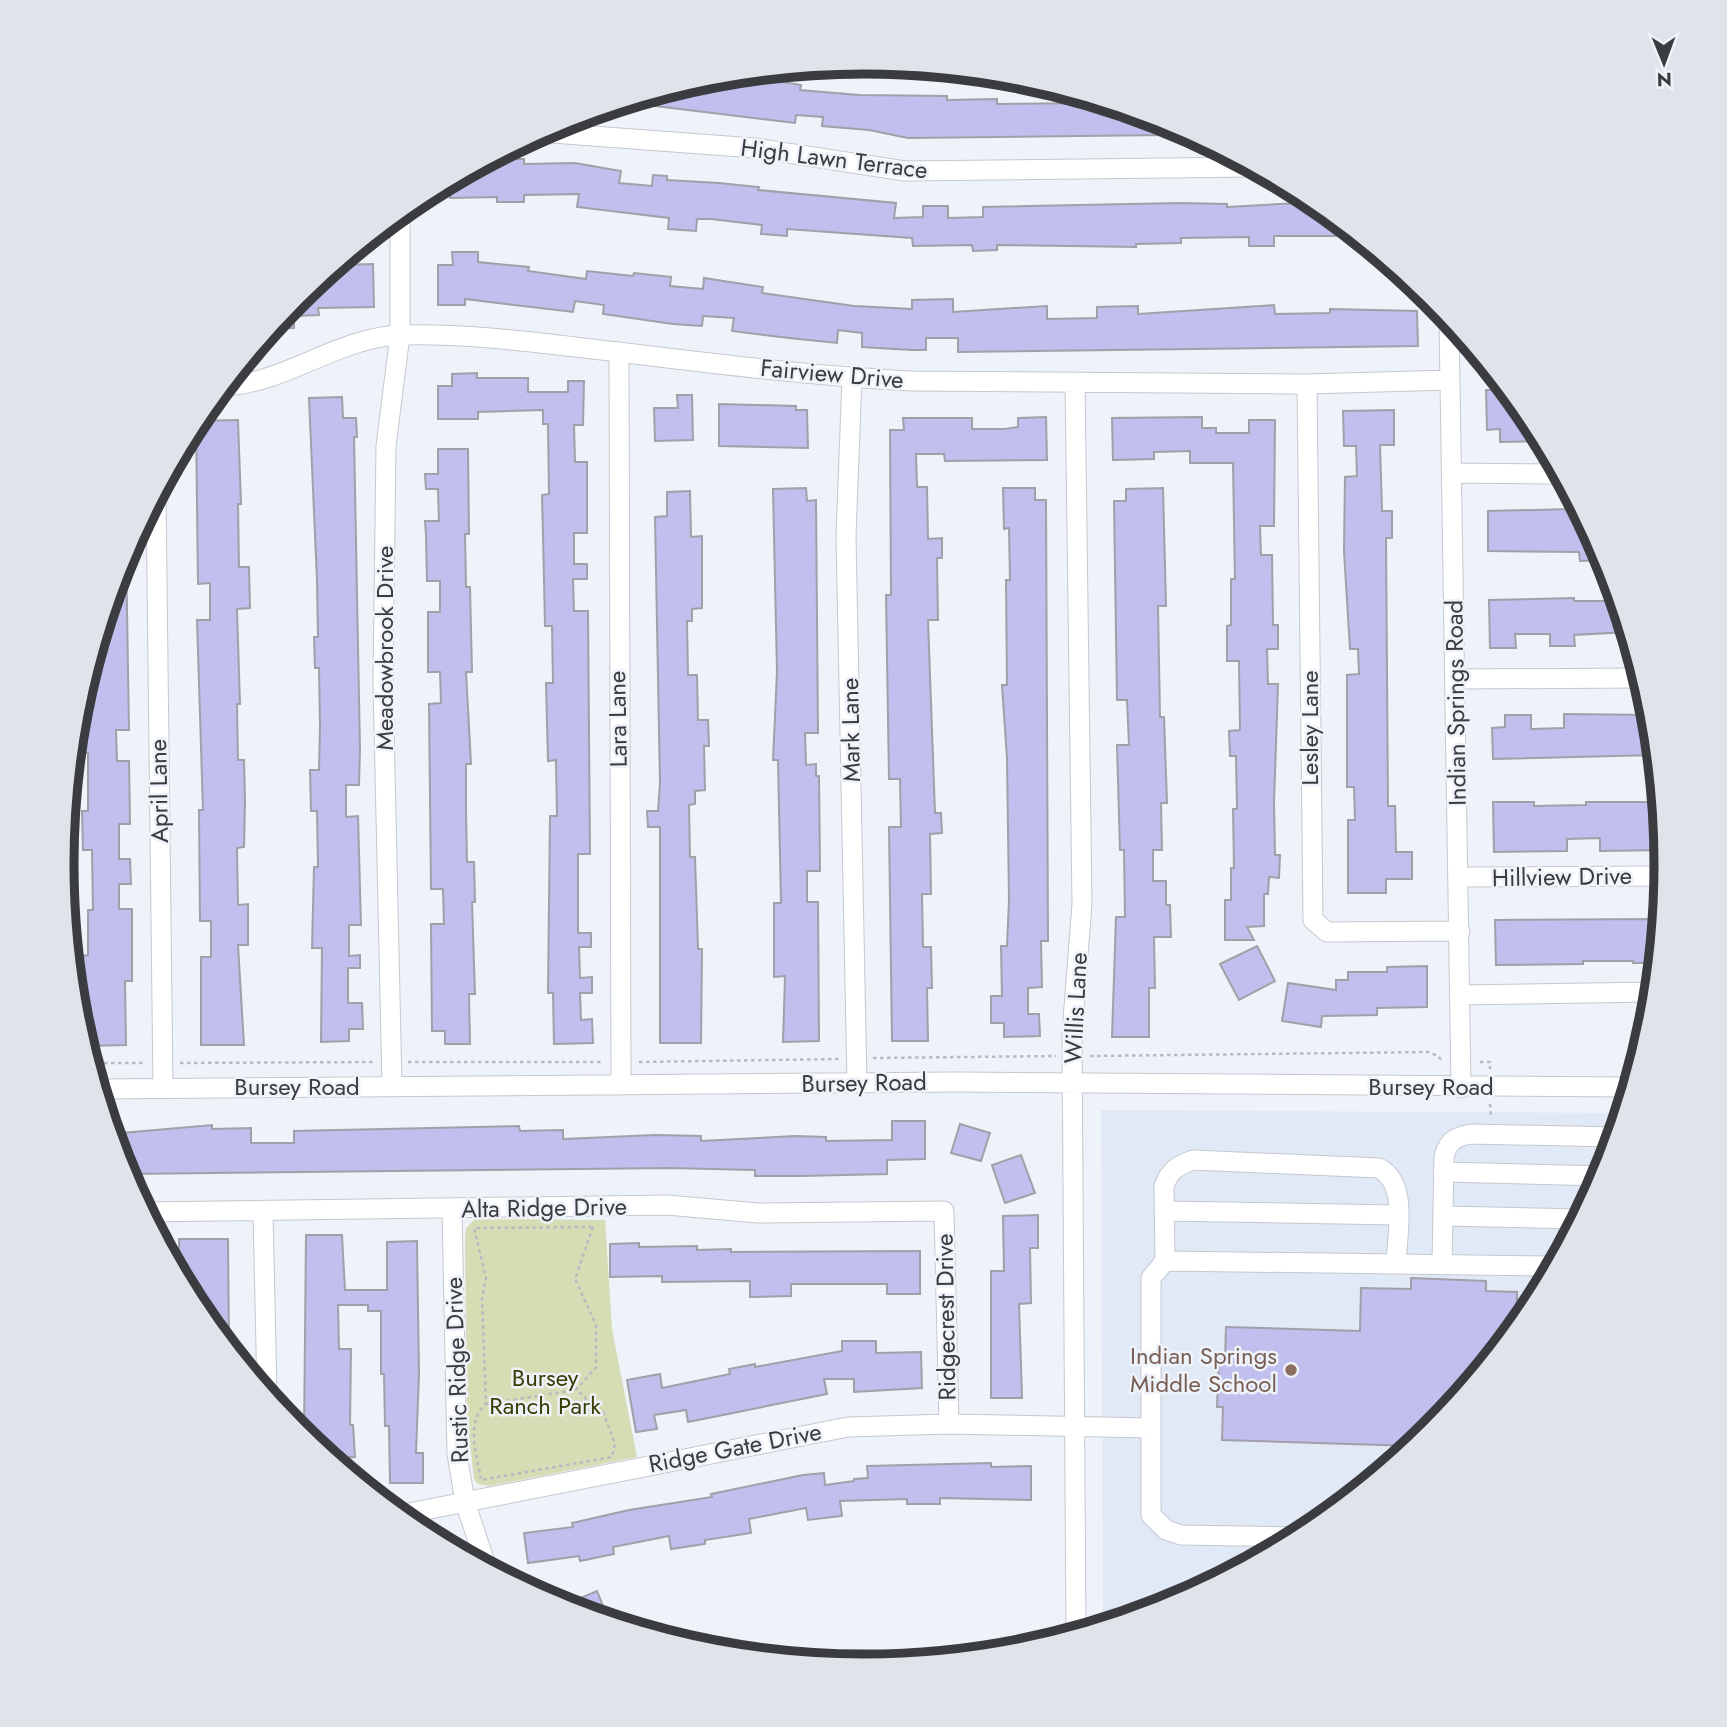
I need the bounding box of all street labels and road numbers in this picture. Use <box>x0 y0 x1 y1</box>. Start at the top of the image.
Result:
street label: High Lawn Terrace <box>739 130 930 187</box>
street label: Fairview Drive <box>759 350 905 397</box>
street label: Meadowbrook Drive <box>367 546 402 750</box>
street label: Indian Springs Road <box>1436 600 1475 806</box>
street label: Lara Lane <box>599 670 636 768</box>
street label: Lesley Lane <box>1292 670 1327 786</box>
street label: Mark Lane <box>832 678 869 782</box>
street label: April Lane <box>140 739 177 843</box>
street label: Hillview Drive <box>1492 858 1632 895</box>
street label: Willis Lane <box>1055 951 1096 1065</box>
street label: Bursey Road <box>801 1064 927 1101</box>
street label: Bursey Road <box>234 1069 360 1104</box>
street label: Bursey Road <box>1368 1069 1494 1104</box>
street label: Alta Ridge Drive <box>461 1189 627 1226</box>
street label: Ridgecrest Drive <box>927 1233 964 1401</box>
street label: Rustic Ridge Drive <box>436 1276 477 1464</box>
street label: Ridge Gate Drive <box>645 1414 824 1481</box>

